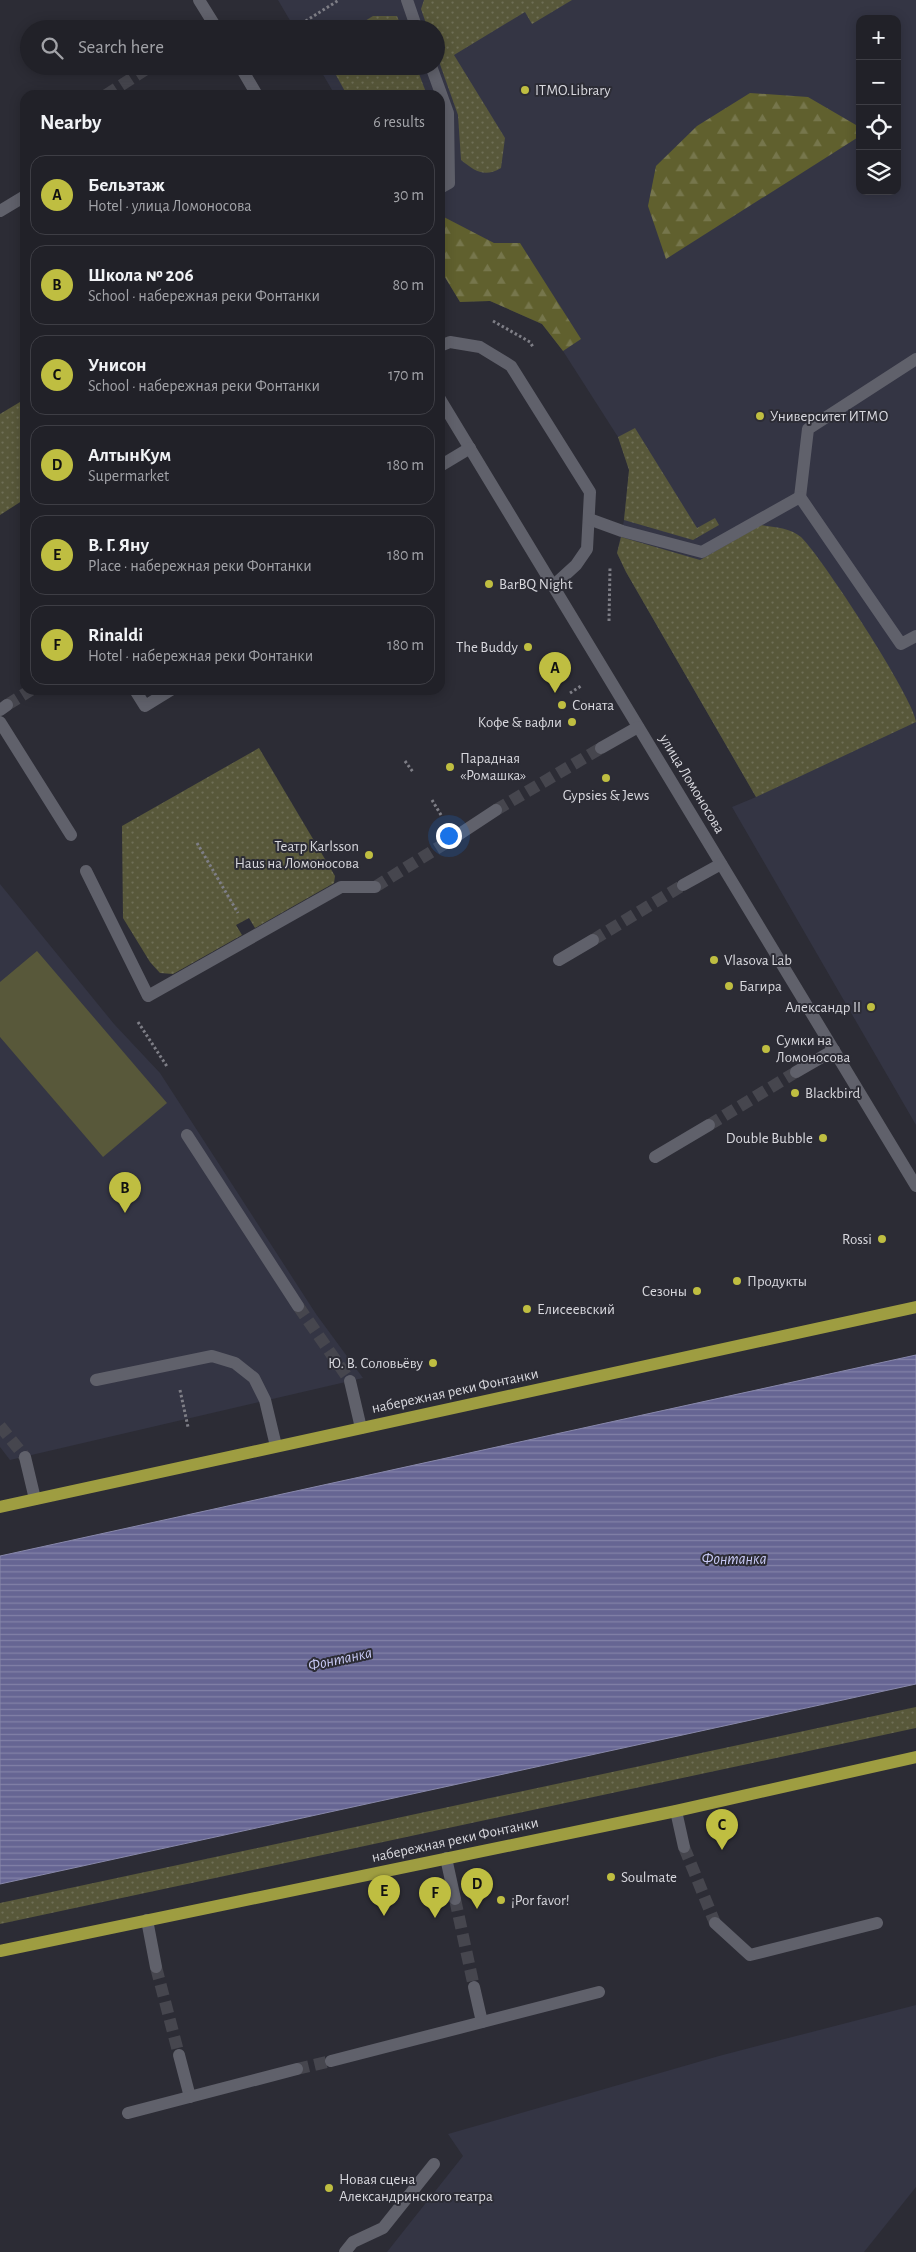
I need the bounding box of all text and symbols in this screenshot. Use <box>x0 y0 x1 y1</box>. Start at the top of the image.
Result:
map controls <box>856 15 901 195</box>
button: + <box>856 15 901 60</box>
search box <box>20 20 445 75</box>
icon: search <box>38 34 66 62</box>
text: Search here <box>78 38 164 57</box>
button: − <box>856 60 901 105</box>
place label: ITMO.Library <box>535 83 611 98</box>
marker: ITMO.Library <box>519 84 531 96</box>
button: locate <box>856 105 901 150</box>
text: Nearby <box>40 112 101 133</box>
text: 6 results <box>373 114 425 130</box>
button: layers <box>856 150 901 195</box>
text: Бельэтаж <box>88 176 165 195</box>
text: A <box>52 187 62 203</box>
text: 30 m <box>394 187 424 203</box>
text: Hotel · улица Ломоносова <box>88 198 252 214</box>
text: Школа № 206 <box>88 266 194 285</box>
text: B <box>52 277 62 293</box>
text: 80 m <box>393 277 424 293</box>
text: School · набережная реки Фонтанки <box>88 288 320 304</box>
text: Унисон <box>88 356 147 375</box>
text: C <box>53 367 61 383</box>
text: 170 m <box>388 367 424 383</box>
text: School · набережная реки Фонтанки <box>88 378 320 394</box>
place label: Университет ИТМО <box>770 409 889 424</box>
marker: Университет ИТМО <box>754 410 766 422</box>
text: АлтынКум <box>88 446 171 465</box>
text: D <box>52 457 62 473</box>
text: 180 m <box>387 457 424 473</box>
text: Supermarket <box>88 468 169 484</box>
text: В. Г. Яну <box>88 536 149 555</box>
text: E <box>53 547 61 563</box>
text: 180 m <box>387 547 424 563</box>
text: Place · набережная реки Фонтанки <box>88 558 312 574</box>
place label: BarBQ Night <box>499 577 573 592</box>
marker: BarBQ Night <box>483 578 495 590</box>
text: Rinaldi <box>88 626 143 645</box>
text: F <box>53 637 61 653</box>
text: 180 m <box>387 637 424 653</box>
place label: The Buddy <box>456 640 519 655</box>
marker: The Buddy <box>522 641 534 653</box>
text: Hotel · набережная реки Фонтанки <box>88 648 313 664</box>
pin: A <box>539 652 571 693</box>
place label: Соната <box>572 698 614 713</box>
marker: Соната <box>556 699 568 711</box>
place label: Кофе & вафли <box>478 715 562 730</box>
marker: Кофе & вафли <box>566 716 578 728</box>
street label: улица Ломоносова <box>656 731 727 836</box>
place label: Парадная «Ромашка» <box>460 751 526 783</box>
marker: Парадная «Ромашка» <box>444 761 456 773</box>
marker: Gypsies & Jews <box>600 772 612 784</box>
place label: Gypsies & Jews <box>563 788 649 803</box>
your location <box>436 823 462 849</box>
place label: Театр Karlsson Haus на Ломоносова <box>235 839 359 871</box>
marker: Театр Karlsson Haus на Ломоносова <box>363 849 375 861</box>
place label: Vlasova Lab <box>724 953 792 968</box>
marker: Vlasova Lab <box>708 954 720 966</box>
place label: Багира <box>739 979 782 994</box>
marker: Багира <box>723 980 735 992</box>
place label: Александр II <box>785 1000 861 1015</box>
marker: Александр II <box>865 1001 877 1013</box>
place label: Сумки на Ломоносова <box>776 1033 850 1065</box>
marker: Сумки на Ломоносова <box>760 1043 772 1055</box>
place label: Blackbird <box>805 1086 860 1101</box>
marker: Blackbird <box>789 1087 801 1099</box>
place label: Double Bubble <box>726 1131 813 1146</box>
marker: Double Bubble <box>817 1132 829 1144</box>
pin: B <box>109 1172 141 1213</box>
place label: Rossi <box>842 1232 872 1247</box>
marker: Rossi <box>876 1233 888 1245</box>
place label: Продукты <box>747 1274 807 1289</box>
marker: Продукты <box>731 1275 743 1287</box>
place label: Сезоны <box>642 1284 687 1299</box>
marker: Сезоны <box>691 1285 703 1297</box>
place label: Елисеевский <box>537 1302 615 1317</box>
marker: Елисеевский <box>521 1303 533 1315</box>
place label: Ю. В. Соловьёву <box>328 1356 424 1371</box>
marker: Ю. В. Соловьёву <box>427 1357 439 1369</box>
street label: набережная реки Фонтанки <box>370 1366 540 1416</box>
water label: Фонтанка <box>702 1551 767 1567</box>
water label: Фонтанка <box>307 1644 374 1674</box>
pin: C <box>706 1809 738 1850</box>
street label: набережная реки Фонтанки <box>370 1815 540 1865</box>
pin: D <box>461 1868 493 1909</box>
place label: Soulmate <box>621 1870 677 1885</box>
marker: Soulmate <box>605 1871 617 1883</box>
pin: E <box>368 1875 400 1916</box>
pin: F <box>419 1877 451 1918</box>
place label: ¡Por favor! <box>511 1893 570 1908</box>
marker: ¡Por favor! <box>495 1894 507 1906</box>
place label: Новая сцена Александринского театра <box>339 2172 493 2204</box>
marker: Новая сцена Александринского театра <box>323 2182 335 2194</box>

